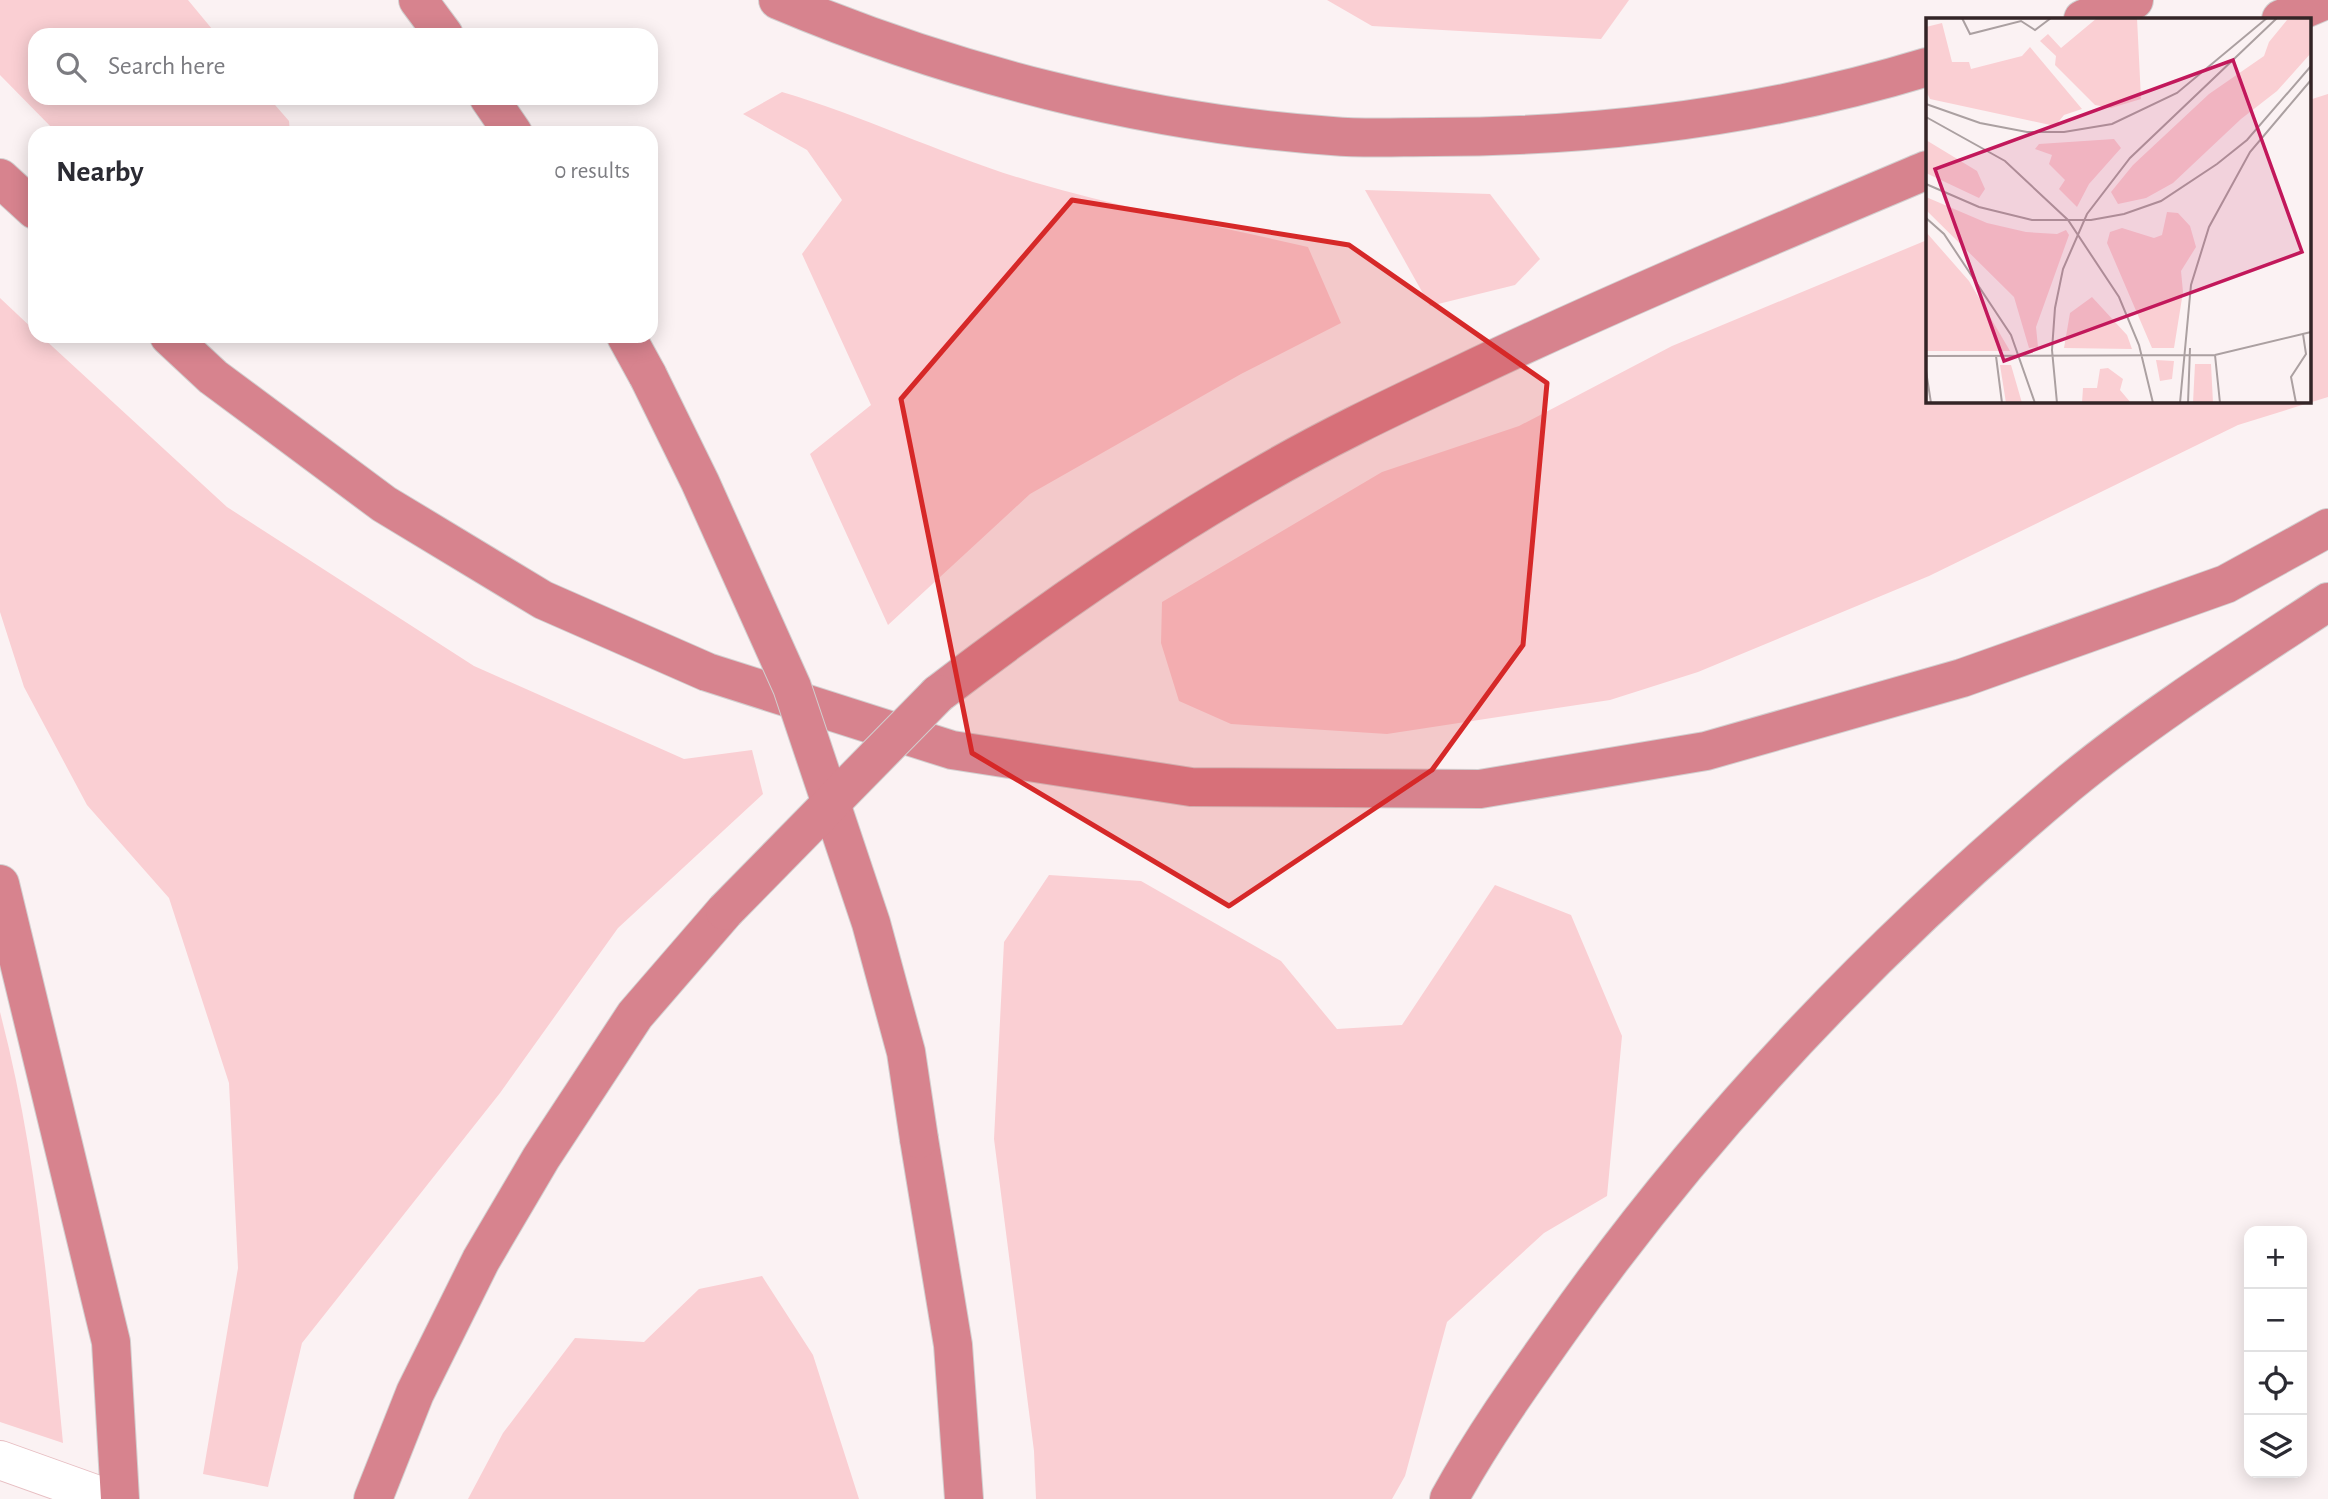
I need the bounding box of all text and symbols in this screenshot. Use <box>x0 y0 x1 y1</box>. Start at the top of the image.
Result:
inset map <box>1926 18 2310 402</box>
search box <box>28 28 658 105</box>
icon: search <box>52 48 90 86</box>
text: Search here <box>108 53 226 79</box>
text: Nearby <box>56 157 144 187</box>
text: 0 results <box>554 160 630 183</box>
map controls <box>2244 1226 2307 1478</box>
button: + <box>2244 1226 2307 1289</box>
button: − <box>2244 1289 2307 1352</box>
button: locate <box>2244 1352 2307 1415</box>
button: layers <box>2244 1415 2307 1478</box>

